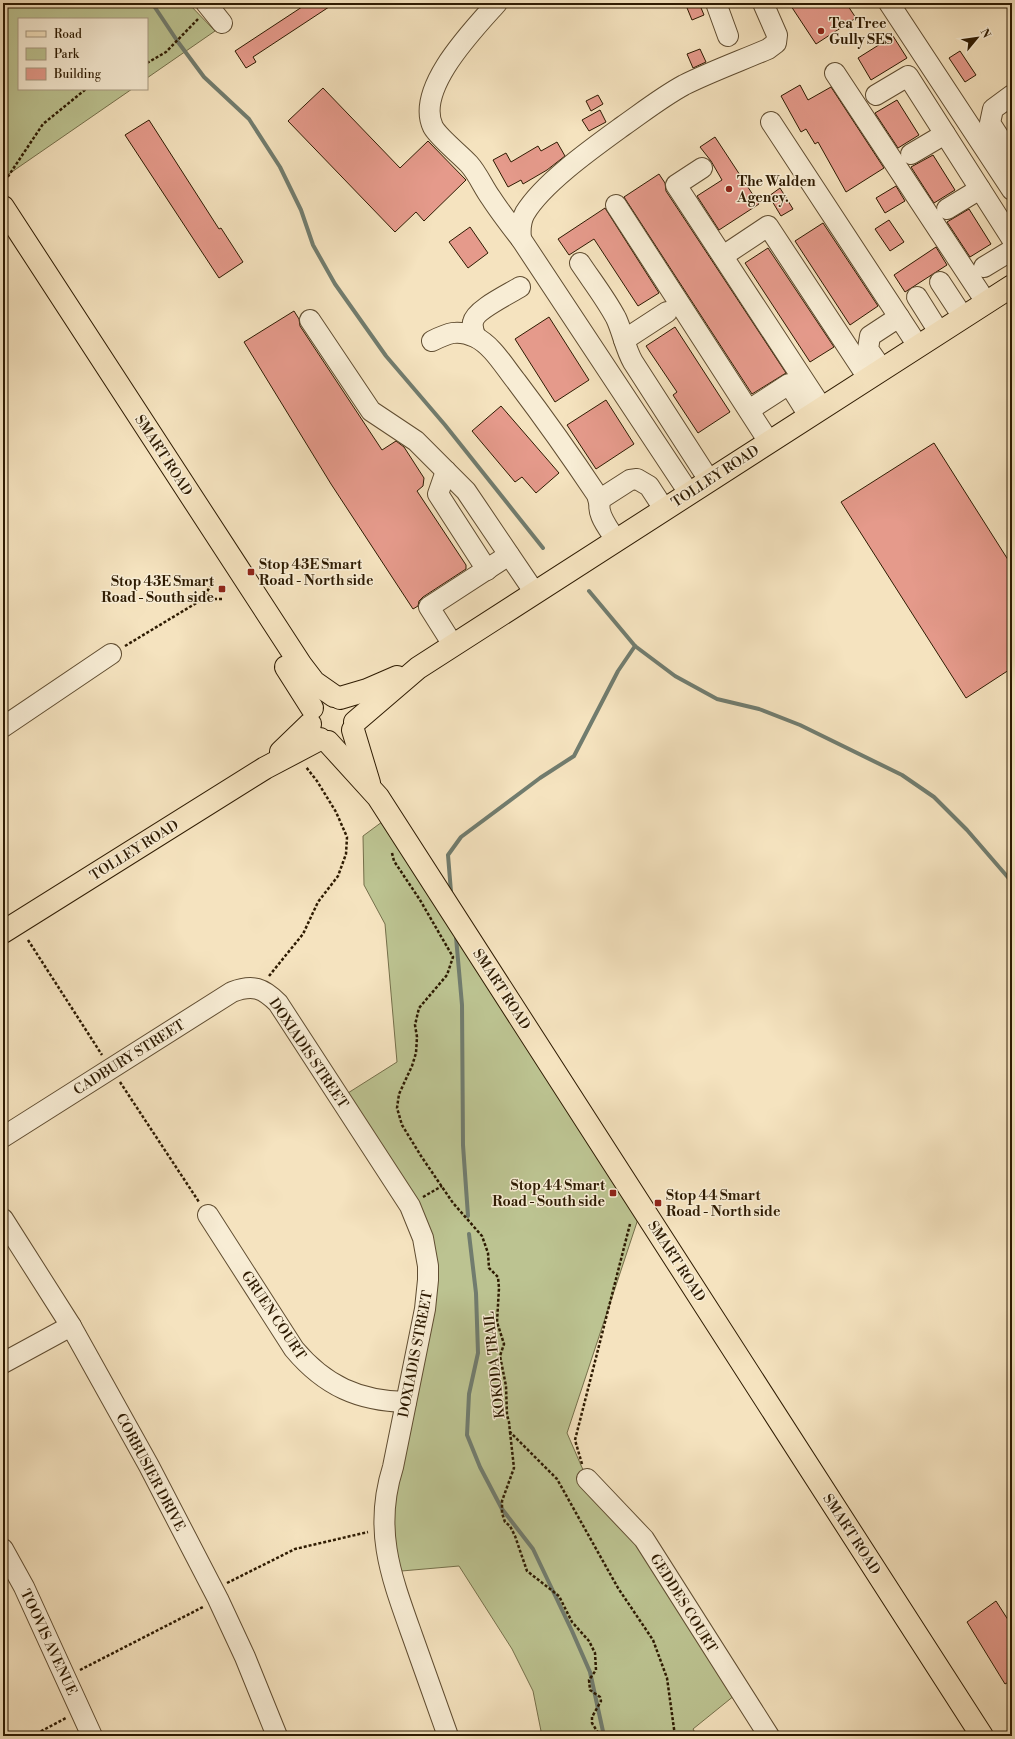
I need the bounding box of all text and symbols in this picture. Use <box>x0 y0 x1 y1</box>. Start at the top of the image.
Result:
place label: Tea Tree Gully SES <box>829 15 893 49</box>
legend <box>18 18 148 90</box>
north arrow <box>957 18 997 58</box>
marker: Tea Tree Gully SES <box>816 26 826 36</box>
text: N <box>977 26 993 41</box>
text: Road <box>54 27 82 42</box>
text: Park <box>54 47 80 62</box>
text: Building <box>53 67 102 82</box>
place label: The Walden Agency. <box>736 173 816 207</box>
marker: The Walden Agency. <box>724 184 734 194</box>
street label: SMART ROAD <box>130 412 196 499</box>
street label: TOLLEY ROAD <box>668 442 763 512</box>
place label: Stop 43E Smart Road - North side <box>259 556 374 590</box>
marker: Stop 43E Smart Road - North side <box>246 567 256 577</box>
place label: Stop 43E Smart Road - South side <box>101 573 215 607</box>
marker: Stop 43E Smart Road - South side <box>217 584 227 594</box>
street label: TOLLEY ROAD <box>87 816 182 885</box>
street label: SMART ROAD <box>468 946 534 1033</box>
street label: DOXIADIS STREET <box>265 995 352 1112</box>
street label: CADBURY STREET <box>70 1016 189 1099</box>
place label: Stop 44 Smart Road - South side <box>492 1177 606 1211</box>
place label: Stop 44 Smart Road - North side <box>666 1187 781 1221</box>
marker: Stop 44 Smart Road - South side <box>608 1188 618 1198</box>
marker: Stop 44 Smart Road - North side <box>653 1198 663 1208</box>
street label: SMART ROAD <box>643 1218 709 1305</box>
street label: GRUEN COURT <box>237 1268 310 1364</box>
street label: DOXIADIS STREET <box>395 1289 437 1419</box>
street label: KOKODA TRAIL <box>480 1311 510 1419</box>
street label: CORBUSIER DRIVE <box>111 1410 189 1534</box>
street label: SMART ROAD <box>818 1491 884 1578</box>
street label: GEDDES COURT <box>646 1551 721 1656</box>
street label: TOOVIS AVENUE <box>16 1586 81 1698</box>

